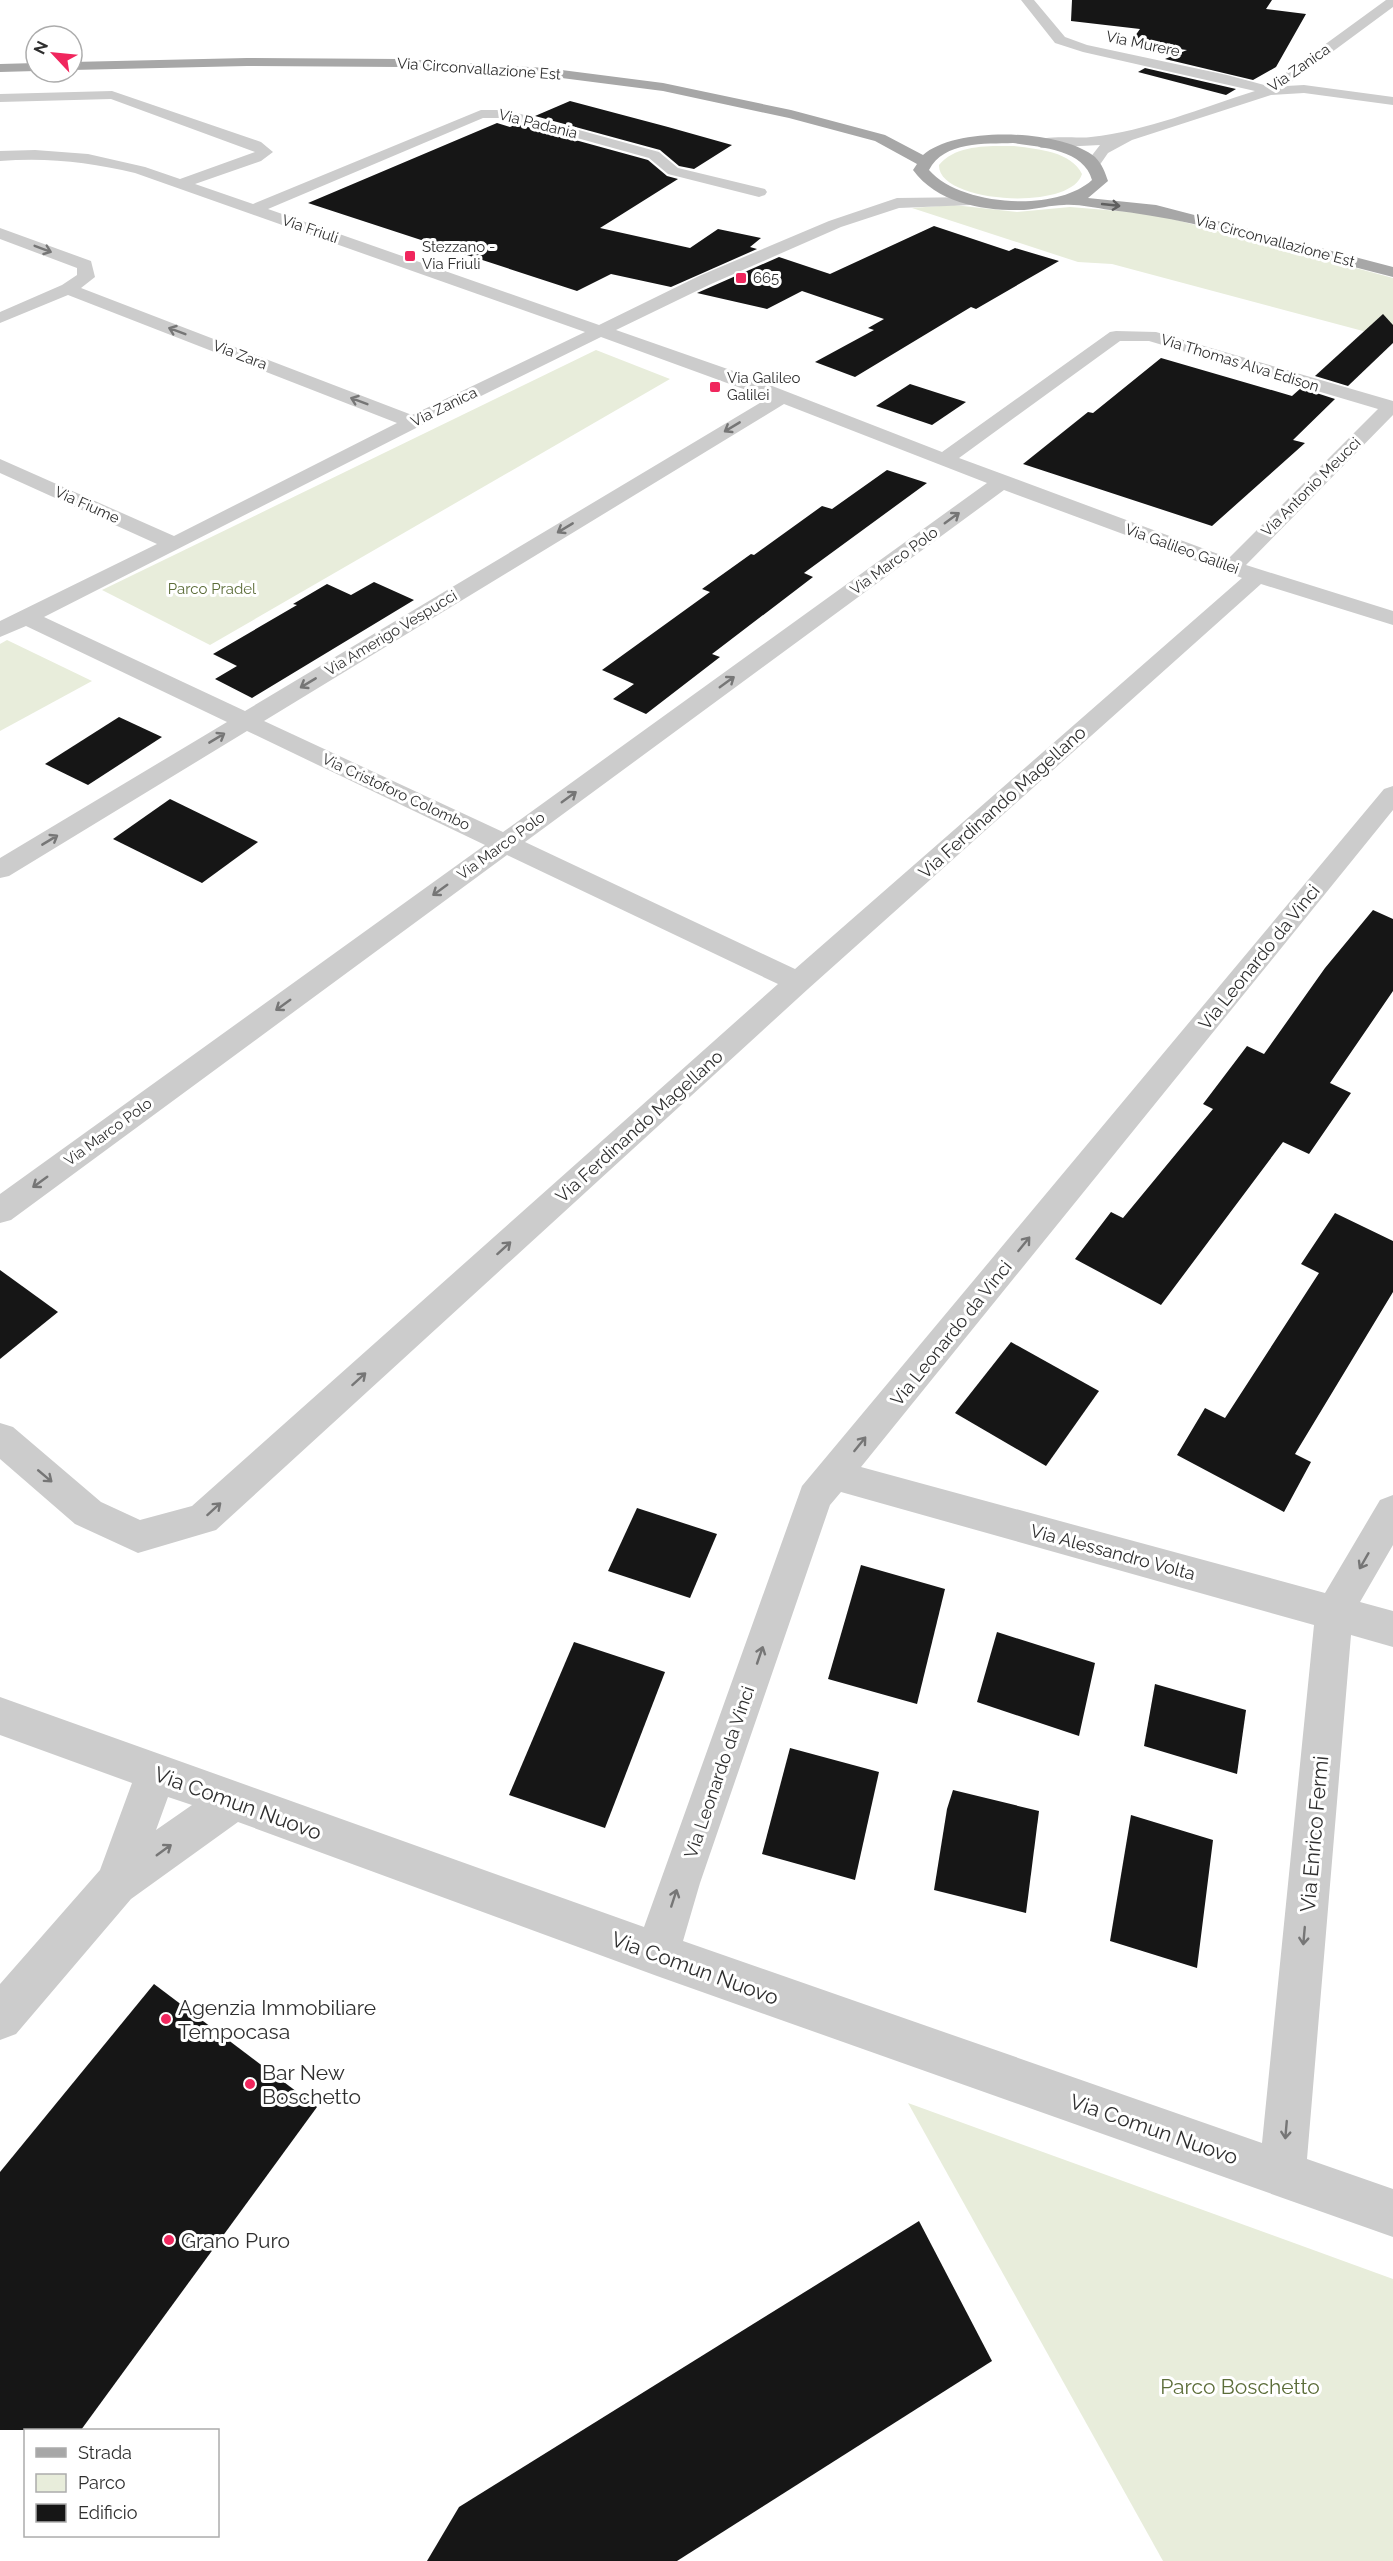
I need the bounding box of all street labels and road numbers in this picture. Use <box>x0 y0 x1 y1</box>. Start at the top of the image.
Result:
street label: Via Murere <box>1104 27 1182 61</box>
street label: Via Zanica <box>1265 40 1333 96</box>
street label: Via Circonvallazione Est <box>396 54 562 84</box>
street label: Via Padania <box>497 106 579 142</box>
street label: Via Friuli <box>279 211 341 247</box>
street label: Via Circonvallazione Est <box>1193 211 1357 271</box>
street label: Via Thomas Alva Edison <box>1159 330 1321 396</box>
street label: Via Zara <box>210 336 270 374</box>
street label: Via Zanica <box>408 383 480 431</box>
street label: Via Antonio Meucci <box>1258 434 1364 540</box>
street label: Via Fiume <box>52 483 122 527</box>
street label: Via Galileo Galilei <box>1123 520 1241 578</box>
street label: Via Marco Polo <box>847 523 941 599</box>
street label: Via Amerigo Vespucci <box>322 586 460 680</box>
street label: Via Ferdinando Magellano <box>914 721 1090 883</box>
street label: Via Cristoforo Colombo <box>319 750 473 834</box>
street label: Via Marco Polo <box>454 808 548 884</box>
street label: Via Leonardo da Vinci <box>1194 880 1324 1034</box>
street label: Via Ferdinando Magellano <box>551 1045 727 1207</box>
street label: Via Marco Polo <box>61 1094 155 1170</box>
street label: Via Leonardo da Vinci <box>886 1256 1016 1410</box>
street label: Via Alessandro Volta <box>1028 1520 1198 1584</box>
street label: Via Leonardo da Vinci <box>680 1683 758 1861</box>
street label: Via Enrico Fermi <box>1295 1755 1333 1913</box>
street label: Via Comun Nuovo <box>151 1761 325 1845</box>
street label: Via Comun Nuovo <box>608 1926 782 2010</box>
street label: Via Comun Nuovo <box>1067 2089 1241 2169</box>

